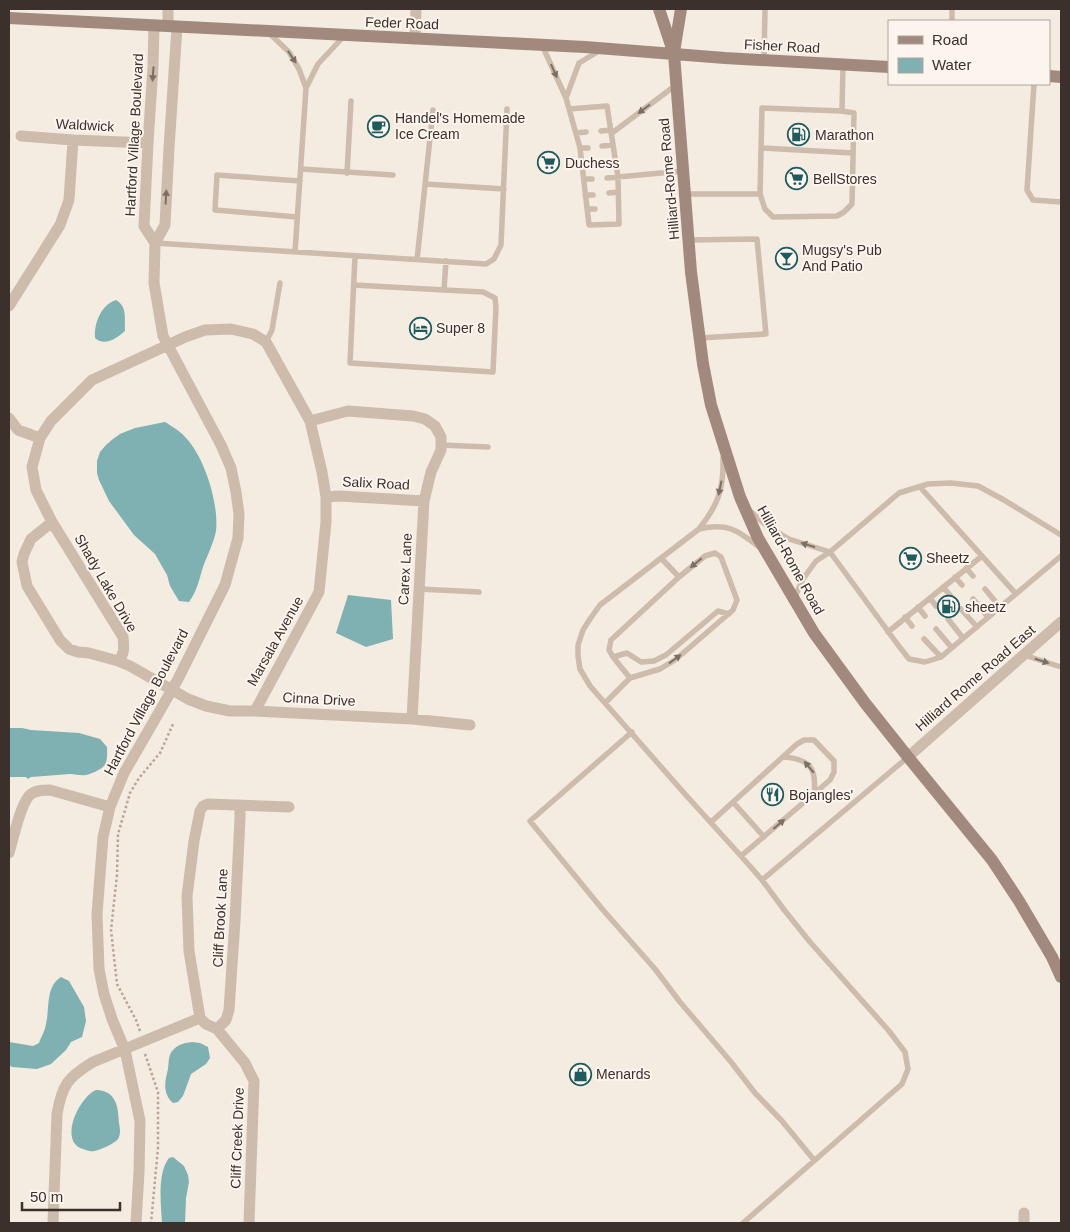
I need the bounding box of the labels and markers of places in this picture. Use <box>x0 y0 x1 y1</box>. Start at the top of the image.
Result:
place label: Handel's Homemade Ice Cream <box>395 110 526 142</box>
cafe icon: Handel's Homemade Ice Cream <box>367 114 391 138</box>
fuel station icon: Marathon <box>787 123 811 147</box>
place label: Marathon <box>815 127 874 143</box>
supermarket icon: Duchess <box>537 151 561 175</box>
place label: Duchess <box>565 155 619 171</box>
supermarket icon: BellStores <box>785 167 809 191</box>
place label: BellStores <box>813 171 877 187</box>
place label: Mugsy's Pub And Patio <box>802 242 882 274</box>
bar icon: Mugsy's Pub And Patio <box>774 246 798 270</box>
hotel icon: Super 8 <box>408 316 432 340</box>
place label: Super 8 <box>436 320 485 336</box>
supermarket icon: Sheetz <box>898 546 922 570</box>
place label: Sheetz <box>926 550 970 566</box>
fuel station icon: sheetz <box>937 595 961 619</box>
place label: sheetz <box>965 599 1006 615</box>
restaurant icon: Bojangles' <box>761 783 785 807</box>
place label: Bojangles' <box>789 787 853 803</box>
shop icon: Menards <box>568 1062 592 1086</box>
place label: Menards <box>596 1066 650 1082</box>

